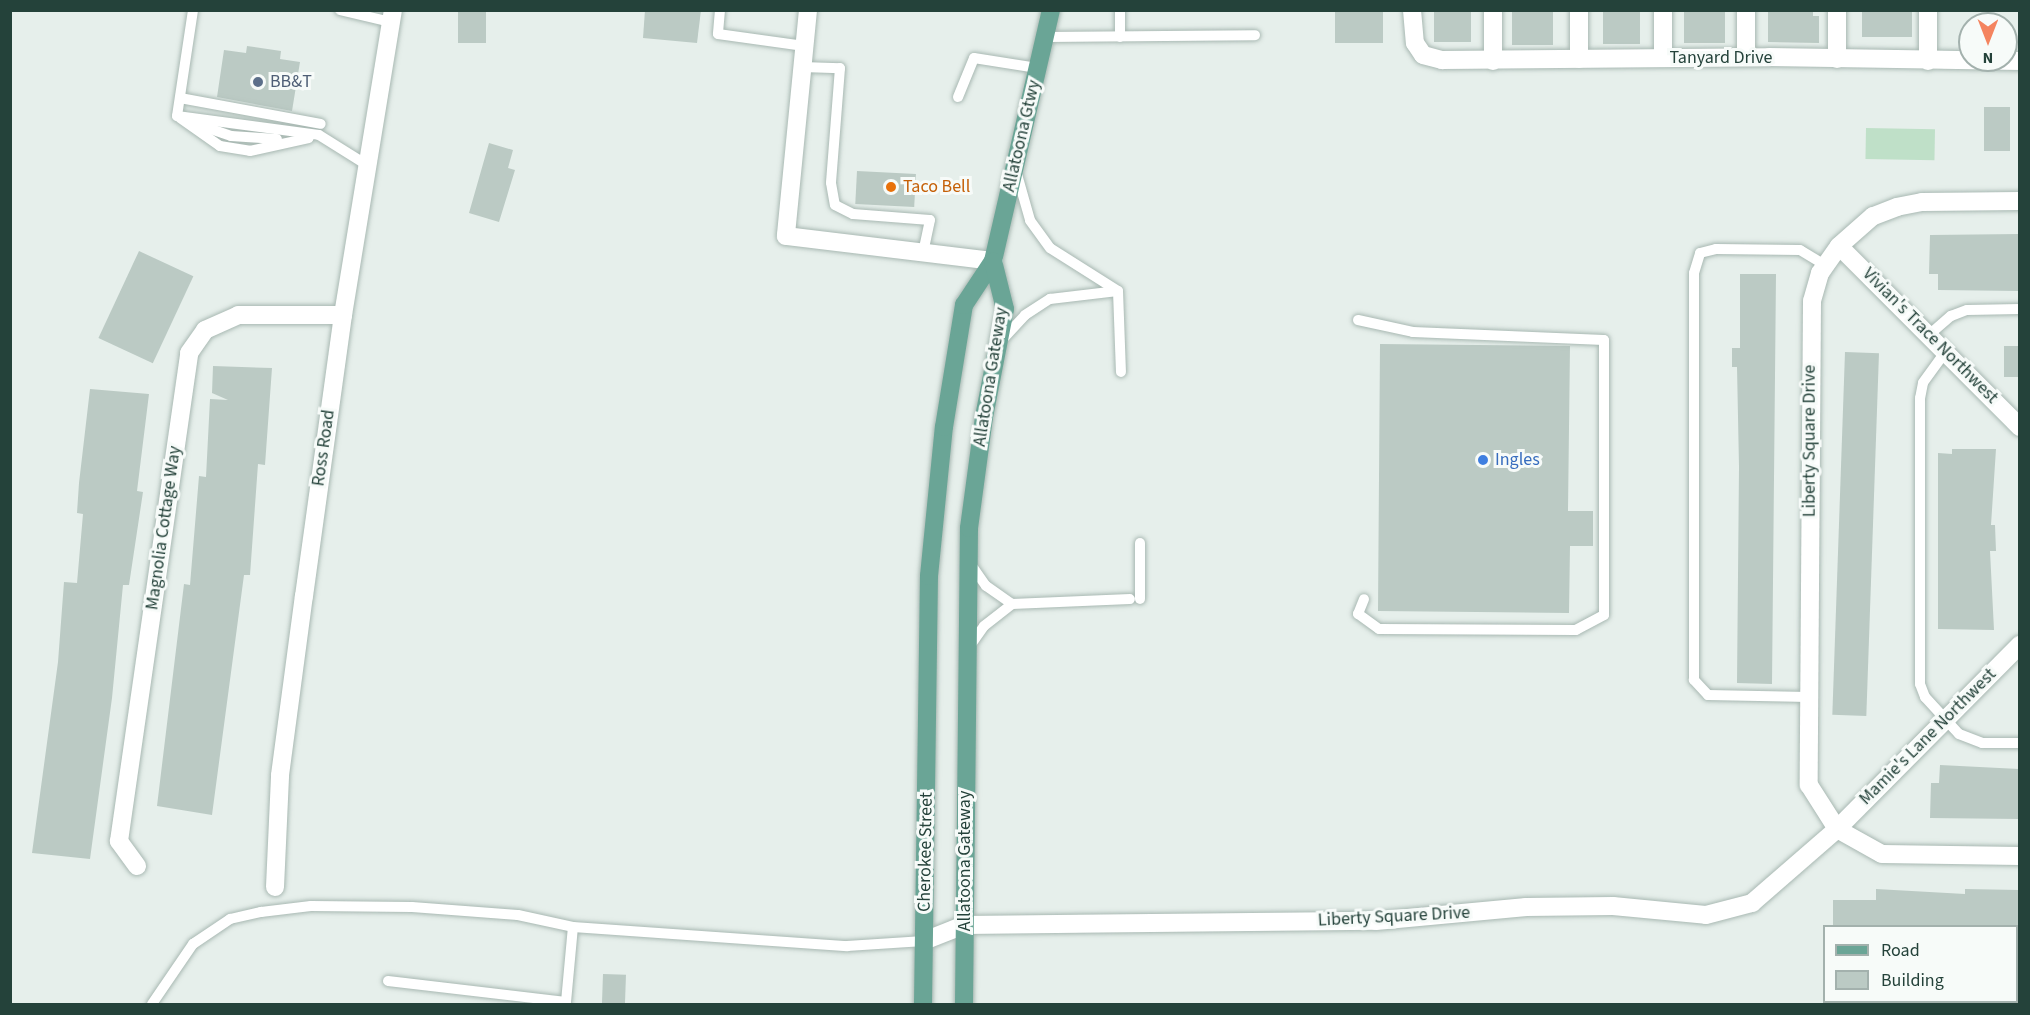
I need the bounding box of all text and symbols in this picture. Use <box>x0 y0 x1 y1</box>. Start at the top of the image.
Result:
north arrow <box>1958 12 2018 72</box>
street label: Tanyard Drive <box>1669 47 1773 69</box>
text: N <box>1983 47 1993 69</box>
place label: BB&T <box>270 71 312 93</box>
marker: BB&T <box>251 75 265 89</box>
street label: Allatoona Gtwy <box>999 78 1045 194</box>
place label: Taco Bell <box>903 176 970 198</box>
marker: Taco Bell <box>884 180 898 194</box>
street label: Vivian's Trace Northwest <box>1858 264 2002 408</box>
street label: Allatoona Gateway <box>969 306 1013 448</box>
street label: Liberty Square Drive <box>1799 365 1821 517</box>
street label: Ross Road <box>308 408 340 488</box>
street label: Magnolia Cottage Way <box>142 445 186 611</box>
place label: Ingles <box>1495 449 1540 471</box>
marker: Ingles <box>1476 453 1490 467</box>
street label: Mamie's Lane Northwest <box>1855 664 2001 810</box>
street label: Allatoona Gateway <box>954 791 976 931</box>
street label: Cherokee Street <box>914 792 938 912</box>
street label: Liberty Square Drive <box>1317 902 1471 932</box>
legend <box>1823 925 2018 1003</box>
text: Road <box>1881 938 1920 963</box>
text: Building <box>1881 968 1944 993</box>

